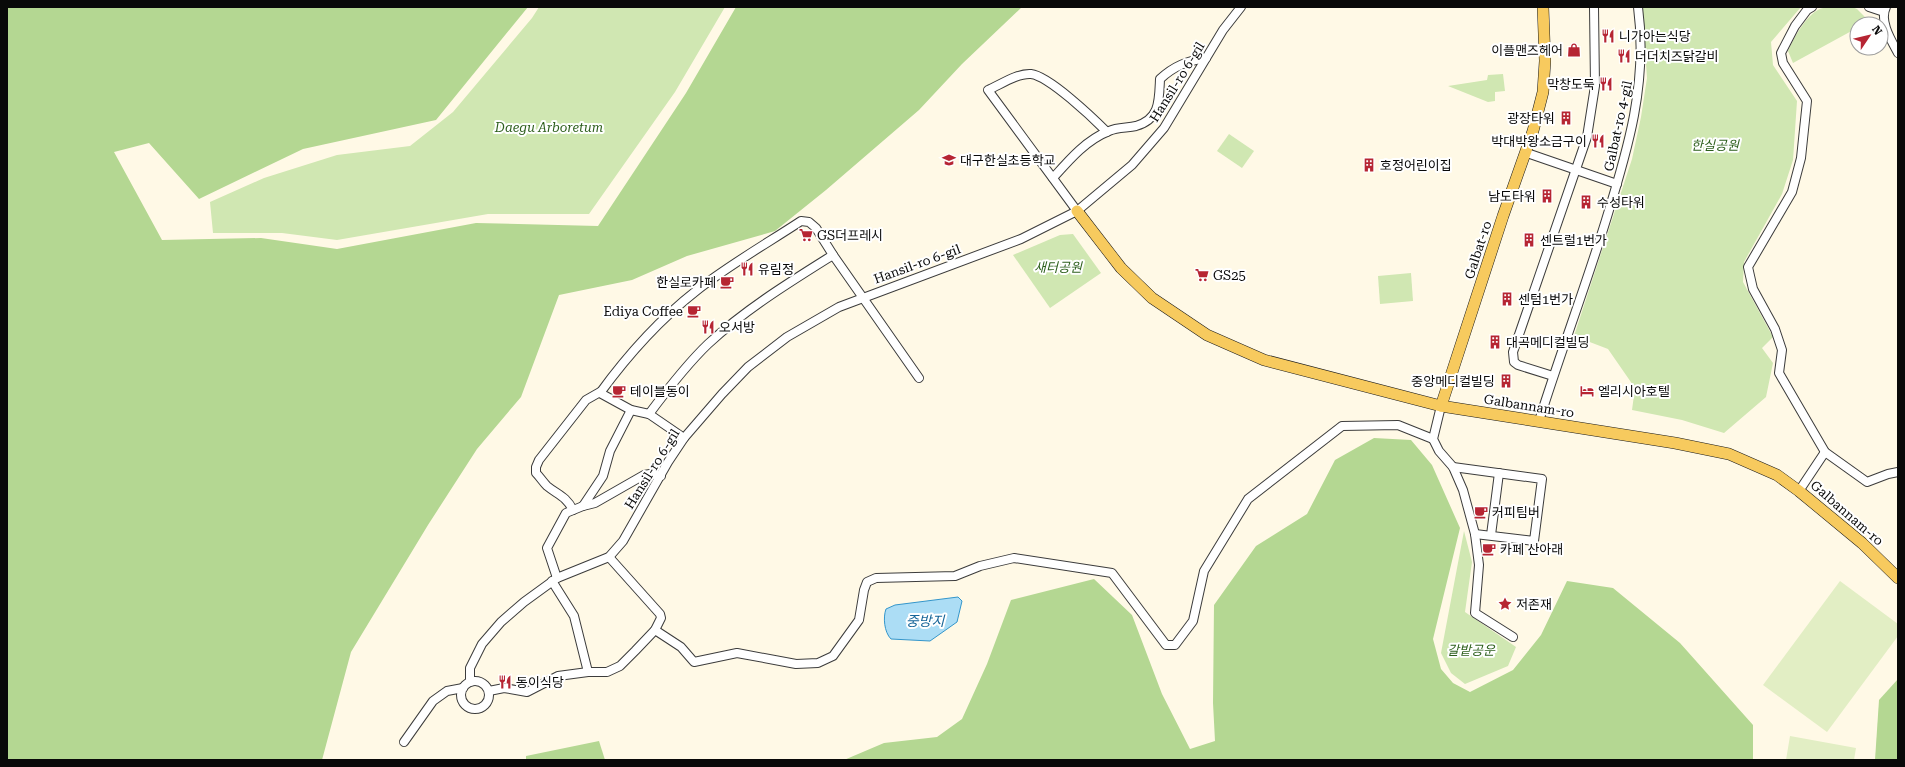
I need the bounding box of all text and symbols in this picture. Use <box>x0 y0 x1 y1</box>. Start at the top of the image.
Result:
north arrow <box>1849 16 1889 56</box>
text: N <box>1869 23 1885 38</box>
restaurant icon: 니가아는식당 <box>1600 28 1616 44</box>
place label: 니가아는식당 <box>1619 29 1691 44</box>
street label: Hansil-ro 6-gil <box>1146 39 1208 125</box>
shop icon: 이플맨즈헤어 <box>1566 42 1582 58</box>
place label: 이플맨즈헤어 <box>1491 43 1563 58</box>
restaurant icon: 더더치즈닭갈비 <box>1616 48 1632 64</box>
place label: 더더치즈닭갈비 <box>1635 49 1719 64</box>
restaurant icon: 막창도둑 <box>1598 76 1614 92</box>
place label: 막창도둑 <box>1547 77 1595 92</box>
street label: Galbat-ro 4-gil <box>1601 79 1635 173</box>
building icon: 광장타워 <box>1558 110 1574 126</box>
place label: 광장타워 <box>1507 111 1555 126</box>
park label: Daegu Arboretum <box>494 120 603 135</box>
restaurant icon: 박대박왕소금구이 <box>1590 133 1606 149</box>
place label: 박대박왕소금구이 <box>1491 134 1587 149</box>
park label: 한실공원 <box>1691 138 1740 153</box>
school or university icon: 대구한실초등학교 <box>941 152 957 168</box>
place label: 대구한실초등학교 <box>960 153 1056 168</box>
building icon: 호정어린이집 <box>1361 157 1377 173</box>
place label: 호정어린이집 <box>1380 158 1452 173</box>
building icon: 남도타워 <box>1539 188 1555 204</box>
place label: 남도타워 <box>1488 189 1536 204</box>
building icon: 수성타워 <box>1578 194 1594 210</box>
place label: 수성타워 <box>1597 195 1645 210</box>
street label: Galbat-ro <box>1462 219 1494 281</box>
supermarket icon: GS더프레시 <box>798 227 814 243</box>
place label: GS더프레시 <box>817 228 883 243</box>
building icon: 센트럴1번가 <box>1521 232 1537 248</box>
place label: 센트럴1번가 <box>1540 233 1607 248</box>
street label: Hansil-ro 6-gil <box>872 241 962 287</box>
park label: 새터공원 <box>1034 260 1083 275</box>
restaurant icon: 유림정 <box>739 261 755 277</box>
place label: 유림정 <box>758 262 794 277</box>
supermarket icon: GS25 <box>1194 267 1210 283</box>
place label: GS25 <box>1213 268 1246 283</box>
cafe icon: 한실로카페 <box>719 274 735 290</box>
place label: 한실로카페 <box>656 275 716 290</box>
building icon: 센텀1번가 <box>1499 291 1515 307</box>
place label: 센텀1번가 <box>1518 292 1573 307</box>
cafe icon: Ediya Coffee <box>686 303 702 319</box>
place label: Ediya Coffee <box>603 304 683 319</box>
restaurant icon: 오서방 <box>700 319 716 335</box>
place label: 오서방 <box>719 320 755 335</box>
building icon: 대곡메디컬빌딩 <box>1487 334 1503 350</box>
place label: 대곡메디컬빌딩 <box>1506 335 1590 350</box>
building icon: 중앙메디컬빌딩 <box>1498 373 1514 389</box>
place label: 중앙메디컬빌딩 <box>1411 374 1495 389</box>
cafe icon: 테이블동이 <box>611 383 627 399</box>
hotel icon: 엘리시아호텔 <box>1579 383 1595 399</box>
place label: 테이블동이 <box>630 384 690 399</box>
place label: 엘리시아호텔 <box>1598 384 1670 399</box>
street label: Galbannam-ro <box>1483 391 1575 421</box>
street label: Hansil-ro 6-gil <box>621 426 683 512</box>
street label: Galbannam-ro <box>1808 477 1886 549</box>
cafe icon: 커피팀버 <box>1473 504 1489 520</box>
place label: 커피팀버 <box>1492 505 1540 520</box>
cafe icon: 카페 산아래 <box>1481 541 1497 557</box>
place label: 카페 산아래 <box>1500 542 1563 557</box>
place icon: 저존재 <box>1497 596 1513 612</box>
place label: 저존재 <box>1516 597 1552 612</box>
water label: 중방지 <box>906 613 945 629</box>
park label: 갈밭공운 <box>1447 643 1496 658</box>
restaurant icon: 동이식당 <box>497 674 513 690</box>
place label: 동이식당 <box>516 675 564 690</box>

